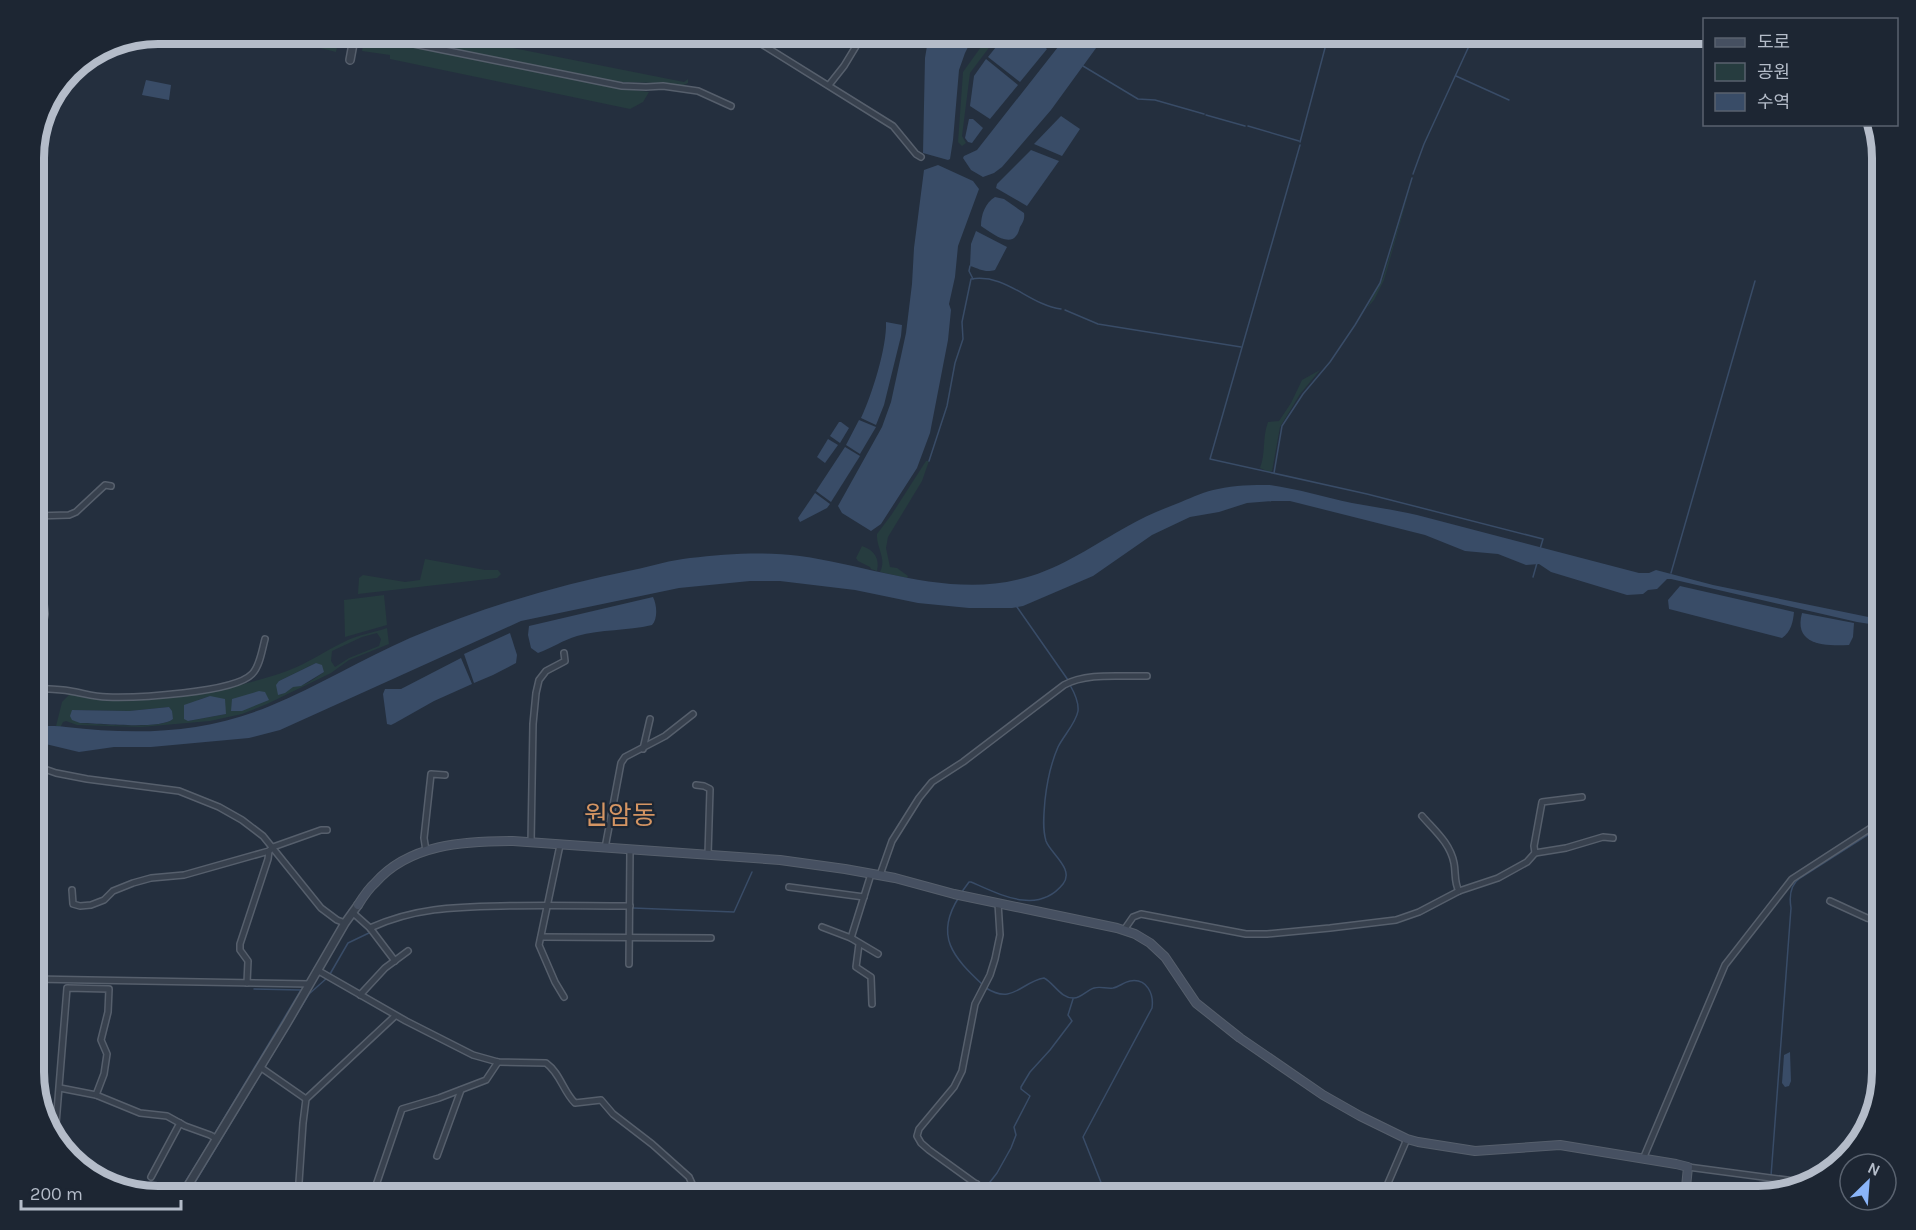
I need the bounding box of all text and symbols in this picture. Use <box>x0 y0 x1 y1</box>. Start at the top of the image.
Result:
legend <box>1703 18 1898 126</box>
text: 도로 <box>1757 31 1790 53</box>
text: 공원 <box>1757 61 1790 83</box>
text: 수역 <box>1757 91 1790 113</box>
district label: 원암동 <box>584 800 656 831</box>
north arrow <box>1838 1152 1898 1212</box>
text: N <box>1865 1158 1883 1180</box>
scale bar <box>21 1173 182 1211</box>
text: 200 m <box>30 1183 83 1205</box>

